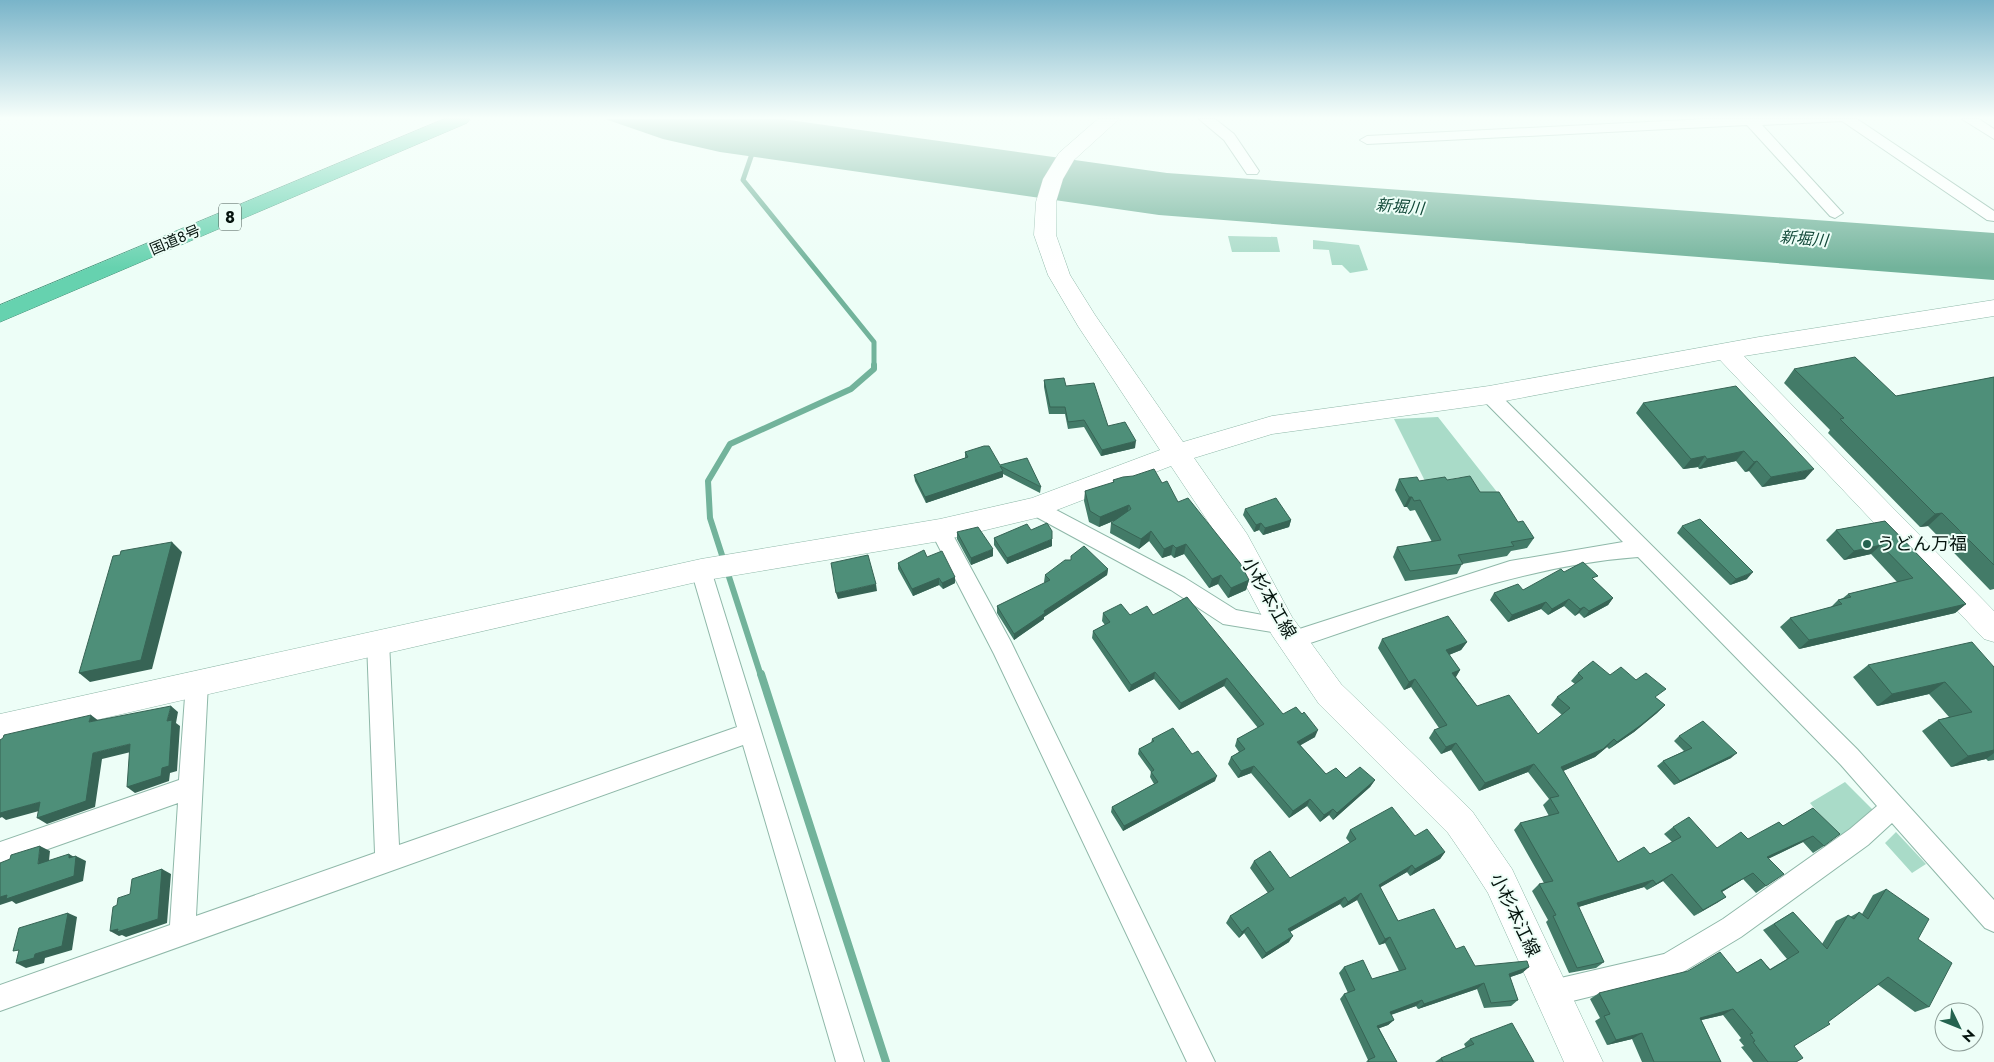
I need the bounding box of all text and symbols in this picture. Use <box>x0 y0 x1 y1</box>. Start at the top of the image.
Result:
water label: 新堀川 <box>1375 193 1427 220</box>
road number: 8 <box>219 203 241 230</box>
street label: 国道8号 <box>146 219 204 261</box>
water label: 新堀川 <box>1779 225 1831 252</box>
place label: うどん万福 <box>1877 531 1967 557</box>
marker: うどん万福 <box>1861 538 1873 550</box>
street label: 小杉本江線 <box>1235 553 1303 643</box>
street label: 小杉本江線 <box>1484 869 1546 961</box>
north arrow <box>1934 1002 1984 1052</box>
text: N <box>1957 1025 1980 1047</box>

